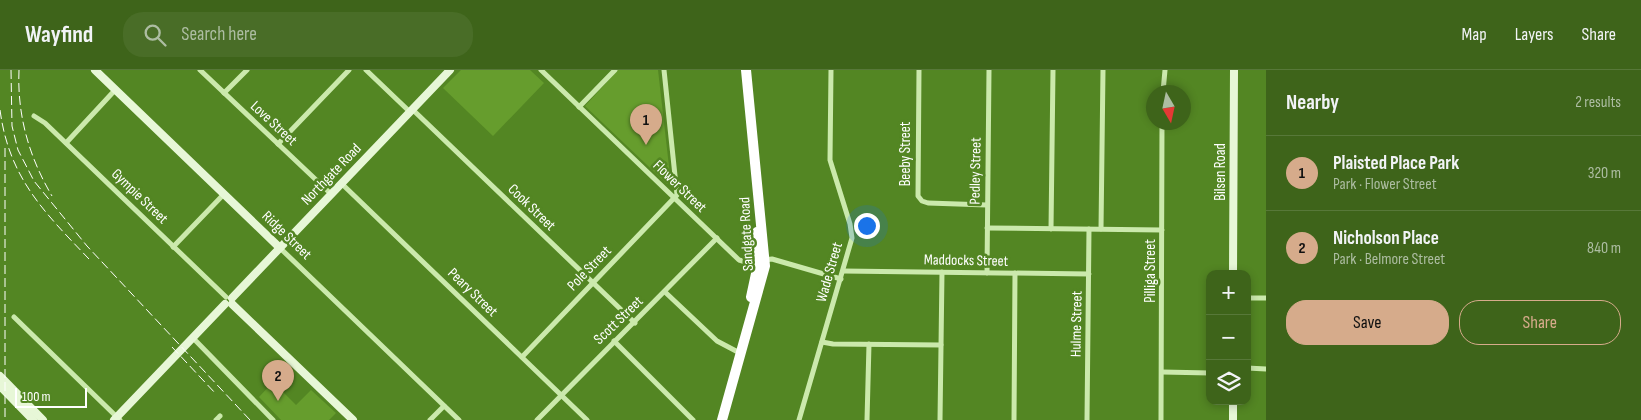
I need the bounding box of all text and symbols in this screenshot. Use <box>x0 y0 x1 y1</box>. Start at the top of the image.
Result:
search box <box>123 12 473 57</box>
text: Wayfind <box>25 20 93 49</box>
icon: search <box>141 21 169 49</box>
text: Search here <box>181 23 257 46</box>
text: Map <box>1462 24 1487 45</box>
text: Layers <box>1515 24 1554 45</box>
text: Share <box>1582 24 1616 45</box>
north arrow <box>1146 85 1191 130</box>
text: Nearby <box>1286 90 1339 115</box>
text: 2 results <box>1575 93 1621 112</box>
street label: Love Street <box>246 97 301 150</box>
pin: 1 <box>630 104 662 145</box>
street label: Beeby Street <box>896 121 915 186</box>
street label: Pedley Street <box>965 137 986 205</box>
street label: Northgate Road <box>297 139 366 209</box>
street label: Bilsen Road <box>1211 143 1230 201</box>
text: Plaisted Place Park <box>1333 152 1459 175</box>
street label: Flower Street <box>649 156 711 217</box>
text: 1 <box>1299 164 1305 183</box>
text: 320 m <box>1588 164 1621 183</box>
street label: Gympie Street <box>107 165 172 228</box>
text: Park · Flower Street <box>1333 175 1437 194</box>
street label: Cook Street <box>504 180 560 235</box>
street label: Sandgate Road <box>735 196 758 272</box>
street label: Ridge Street <box>258 207 316 264</box>
your location <box>854 213 880 239</box>
text: Nicholson Place <box>1333 227 1439 250</box>
street label: Pilliga Street <box>1141 239 1160 303</box>
text: 2 <box>1298 239 1306 258</box>
text: 840 m <box>1587 239 1621 258</box>
street label: Wade Street <box>812 240 847 304</box>
street label: Pole Street <box>563 242 616 295</box>
street label: Maddocks Street <box>924 250 1009 271</box>
text: Park · Belmore Street <box>1333 250 1445 269</box>
street label: Peary Street <box>444 264 502 321</box>
map controls <box>1206 270 1251 405</box>
button: + <box>1206 270 1251 315</box>
street label: Hulme Street <box>1066 290 1087 357</box>
street label: Scott Street <box>590 292 647 349</box>
button: Save <box>1286 300 1449 345</box>
button: Share <box>1459 300 1621 345</box>
button: − <box>1206 315 1251 360</box>
pin: 2 <box>262 360 294 401</box>
button: layers <box>1206 360 1251 405</box>
scale bar <box>15 385 88 408</box>
text: 100 m <box>22 388 51 405</box>

